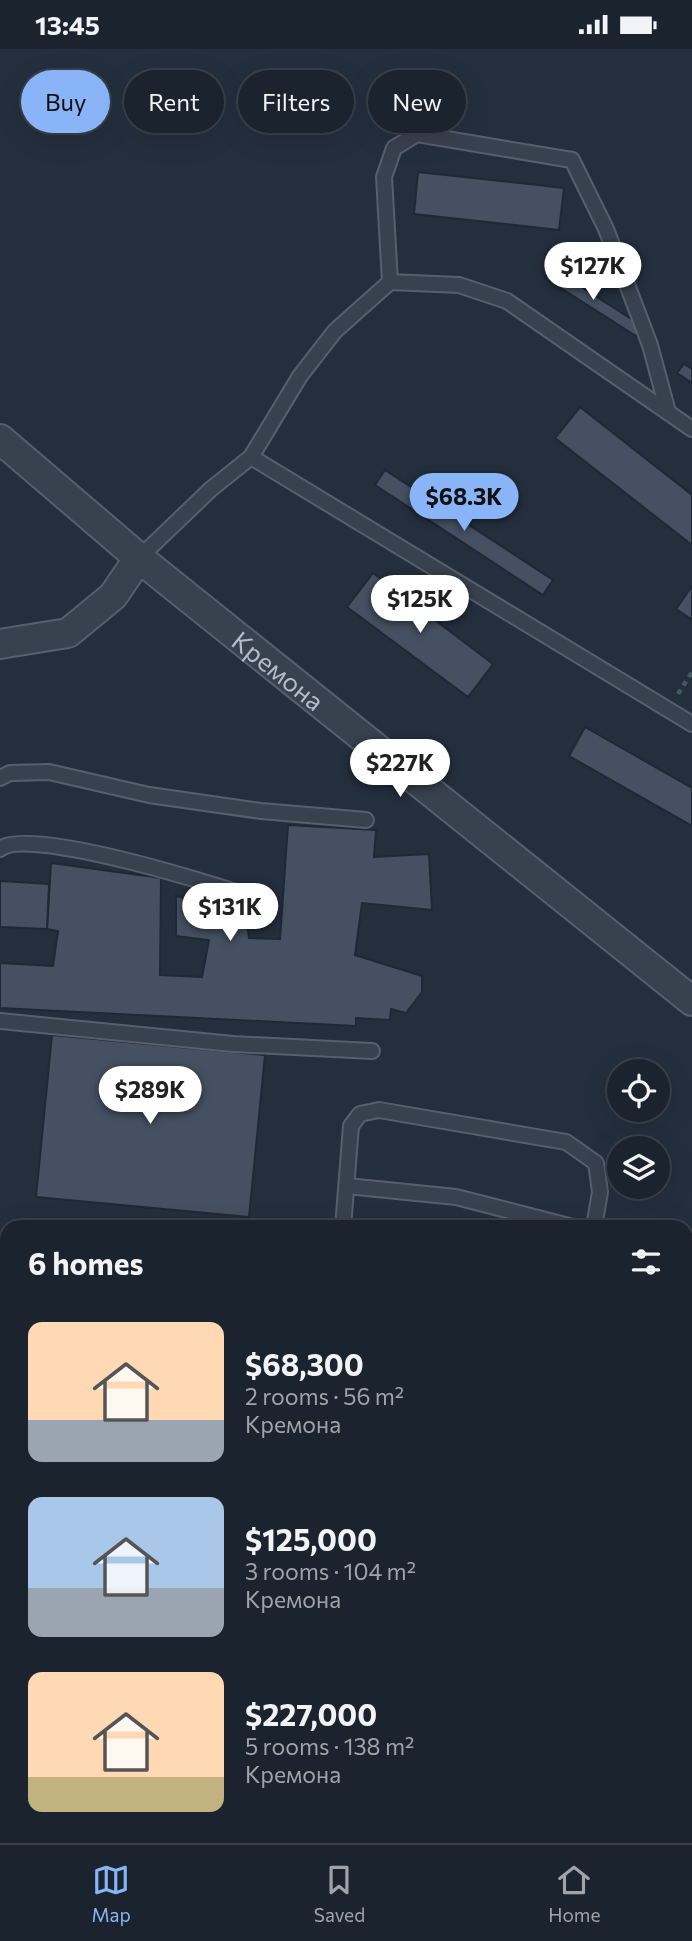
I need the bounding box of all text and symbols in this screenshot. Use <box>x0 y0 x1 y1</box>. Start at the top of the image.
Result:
text: 13:45 <box>35 9 100 40</box>
chip: Buy <box>21 70 110 133</box>
chip: Rent <box>124 70 224 133</box>
chip: Filters <box>238 70 354 133</box>
chip: New <box>368 70 466 133</box>
pin: $127K <box>544 243 642 302</box>
text: $127K <box>560 251 626 279</box>
pin: $68.3K <box>407 473 521 533</box>
text: $68.3K <box>426 482 502 510</box>
pin: $125K <box>371 575 469 635</box>
text: $125K <box>387 584 453 612</box>
street label: Кремона <box>227 624 331 716</box>
pin: $227K <box>351 739 449 799</box>
text: $227K <box>366 748 434 776</box>
pin: $131K <box>181 883 279 943</box>
text: $131K <box>198 892 262 920</box>
map controls <box>607 1059 670 1199</box>
button: locate <box>607 1059 670 1122</box>
pin: $289K <box>101 1067 199 1126</box>
text: $289K <box>115 1075 185 1103</box>
button: layers <box>607 1136 670 1199</box>
icon: filters <box>627 1243 665 1281</box>
text: 6 homes <box>28 1244 143 1281</box>
text: $68,300 <box>245 1345 364 1382</box>
icon: home <box>84 1350 168 1434</box>
text: 2 rooms · 56 m² <box>245 1382 404 1410</box>
text: Кремона <box>245 1410 341 1438</box>
text: $125,000 <box>245 1520 377 1557</box>
icon: home <box>84 1525 168 1609</box>
text: 3 rooms · 104 m² <box>245 1557 416 1585</box>
text: Кремона <box>245 1585 341 1613</box>
text: $227,000 <box>245 1695 377 1732</box>
icon: home <box>84 1700 168 1784</box>
text: 5 rooms · 138 m² <box>245 1732 414 1760</box>
text: Кремона <box>245 1760 341 1788</box>
tab: Map <box>92 1861 131 1926</box>
tab: Saved <box>314 1861 365 1926</box>
tab: Home <box>548 1861 600 1926</box>

